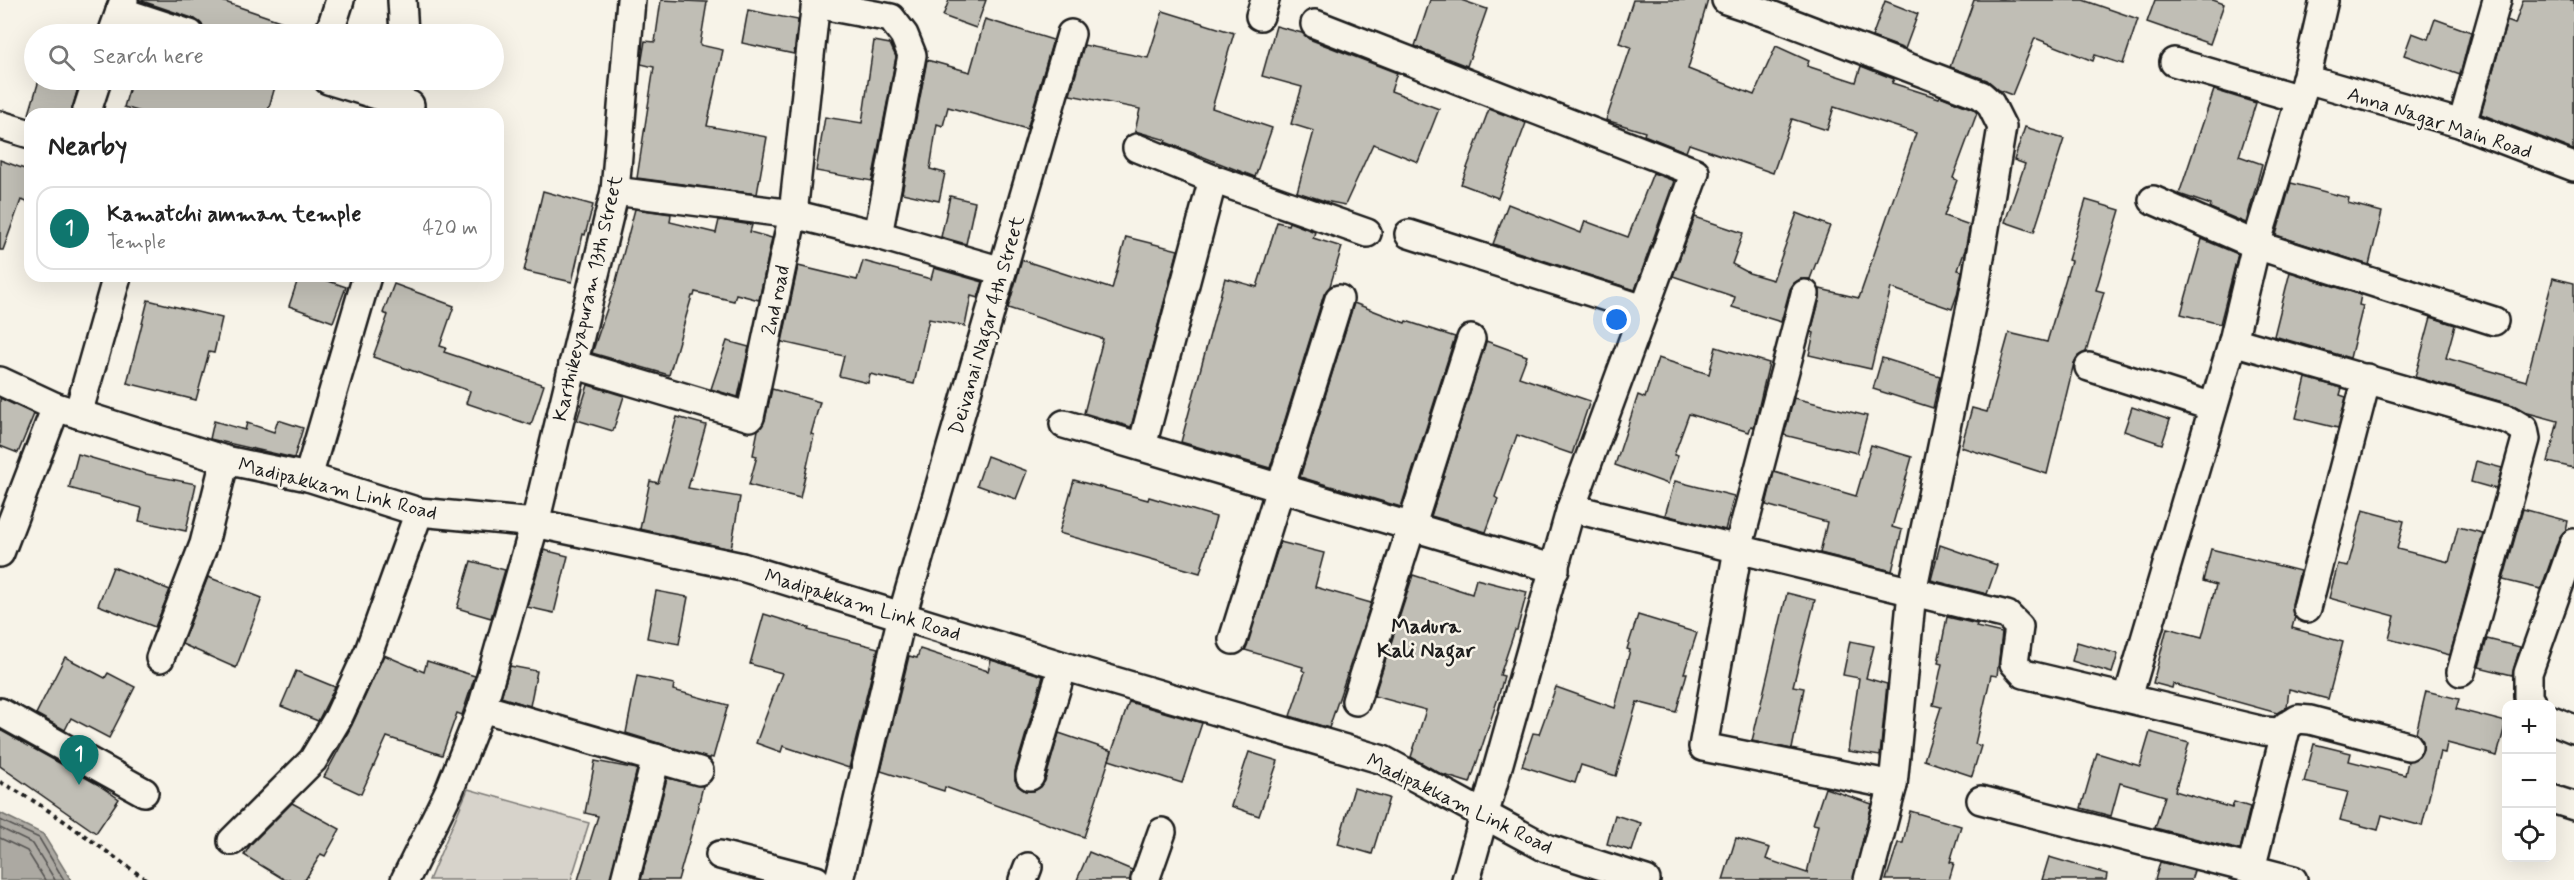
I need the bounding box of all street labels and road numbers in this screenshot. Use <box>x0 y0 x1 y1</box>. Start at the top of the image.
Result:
street label: Anna Nagar Main Road <box>2344 81 2535 166</box>
street label: Karthikeyapuram 13th Street <box>547 172 630 424</box>
street label: Deivanai Nagar 4th Street <box>943 213 1034 438</box>
street label: 2nd road <box>756 263 797 338</box>
street label: Madipakkam Link Road <box>235 452 440 527</box>
street label: Madipakkam Link Road <box>761 563 964 648</box>
street label: Madipakkam Link Road <box>1362 748 1557 861</box>

